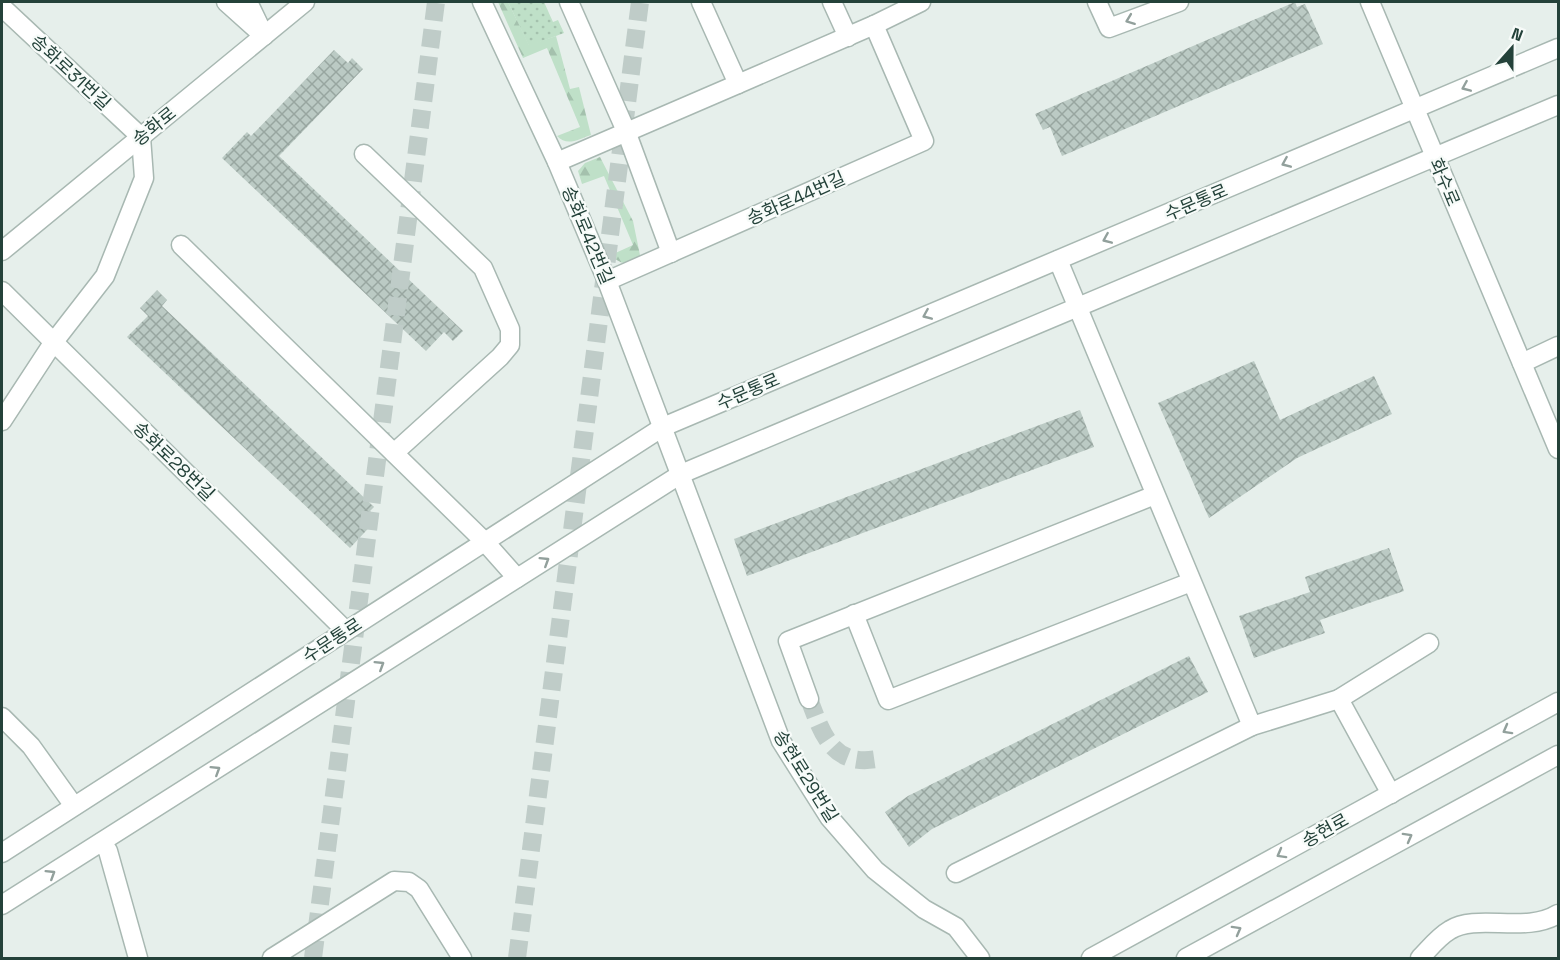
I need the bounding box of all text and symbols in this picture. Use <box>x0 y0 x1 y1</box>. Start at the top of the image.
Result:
one-way arrow <box>1126 13 1136 26</box>
north arrow <box>1482 18 1542 78</box>
text: N <box>1508 23 1526 46</box>
street label: 송화로31번길 <box>26 29 116 115</box>
one-way arrow <box>1461 80 1472 92</box>
street label: 송화로 <box>127 101 181 151</box>
street label: 화수로 <box>1425 155 1465 209</box>
one-way arrow <box>1282 156 1293 168</box>
street label: 송화로44번길 <box>743 166 849 230</box>
street label: 수문통로 <box>1161 178 1231 226</box>
street label: 송화로42번길 <box>557 182 619 288</box>
one-way arrow <box>1102 232 1113 244</box>
one-way arrow <box>922 308 933 320</box>
street label: 수문통로 <box>713 367 783 415</box>
street label: 송화로28번길 <box>128 416 220 506</box>
one-way arrow <box>539 556 549 568</box>
street label: 수문통로 <box>298 612 366 668</box>
one-way arrow <box>374 661 384 673</box>
one-way arrow <box>1503 723 1513 734</box>
street label: 송현로29번길 <box>769 726 843 826</box>
one-way arrow <box>209 766 220 777</box>
street label: 송현로 <box>1298 808 1352 852</box>
one-way arrow <box>1402 833 1412 844</box>
one-way arrow <box>1277 847 1287 858</box>
one-way arrow <box>45 870 55 882</box>
one-way arrow <box>1231 926 1241 937</box>

